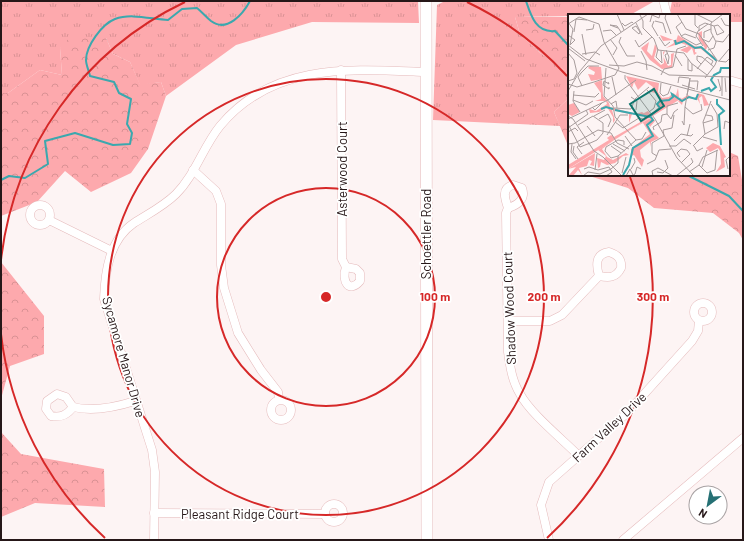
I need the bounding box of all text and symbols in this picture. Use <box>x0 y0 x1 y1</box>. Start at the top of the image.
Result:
inset map <box>568 14 730 176</box>
street label: Asterwood Court <box>334 121 350 217</box>
street label: Schoettler Road <box>418 189 434 279</box>
street label: Shadow Wood Court <box>499 251 519 365</box>
text: 100 m <box>420 289 450 303</box>
text: 200 m <box>528 289 560 303</box>
text: 300 m <box>637 289 669 303</box>
centre of rings <box>319 290 333 304</box>
street label: Sycamore Manor Drive <box>99 295 149 419</box>
street label: Farm Valley Drive <box>569 388 649 465</box>
north arrow <box>688 485 728 525</box>
street label: Pleasant Ridge Court <box>181 506 299 522</box>
text: N <box>696 506 709 521</box>

